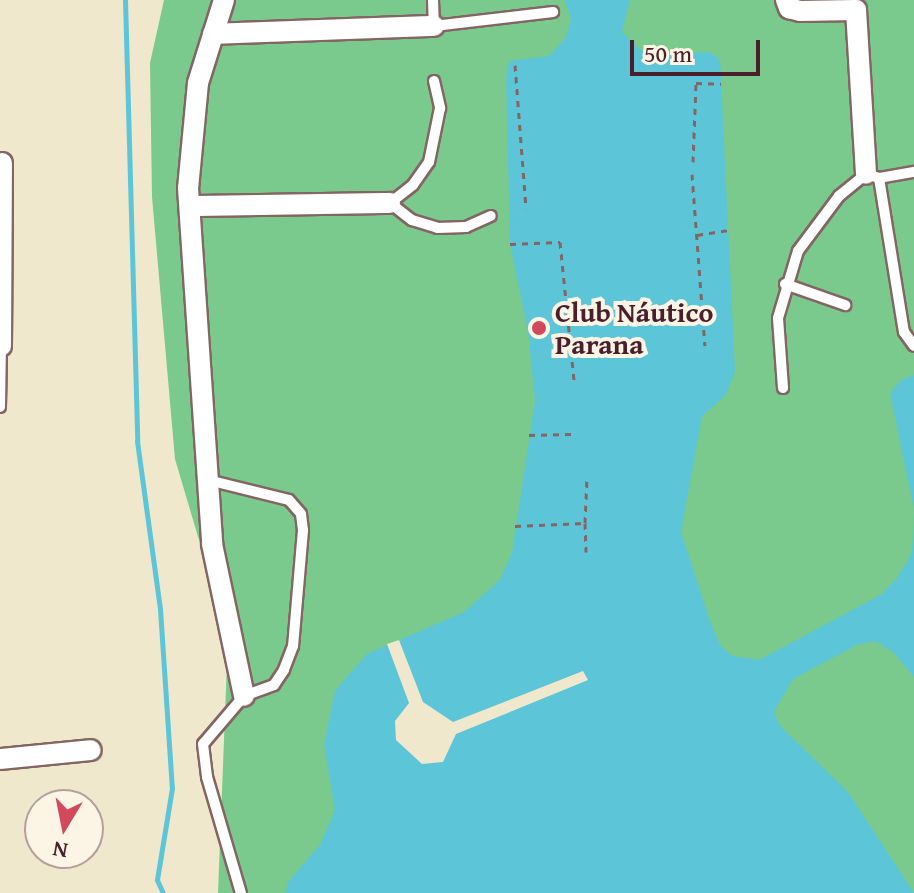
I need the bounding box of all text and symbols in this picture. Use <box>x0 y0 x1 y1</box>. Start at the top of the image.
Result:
scale bar <box>634 24 764 74</box>
text: 50 m <box>644 36 692 71</box>
place label: Club Náutico Parana <box>555 295 713 361</box>
marker: Club Náutico Parana <box>530 319 548 337</box>
north arrow <box>24 789 104 869</box>
text: N <box>50 834 70 868</box>

